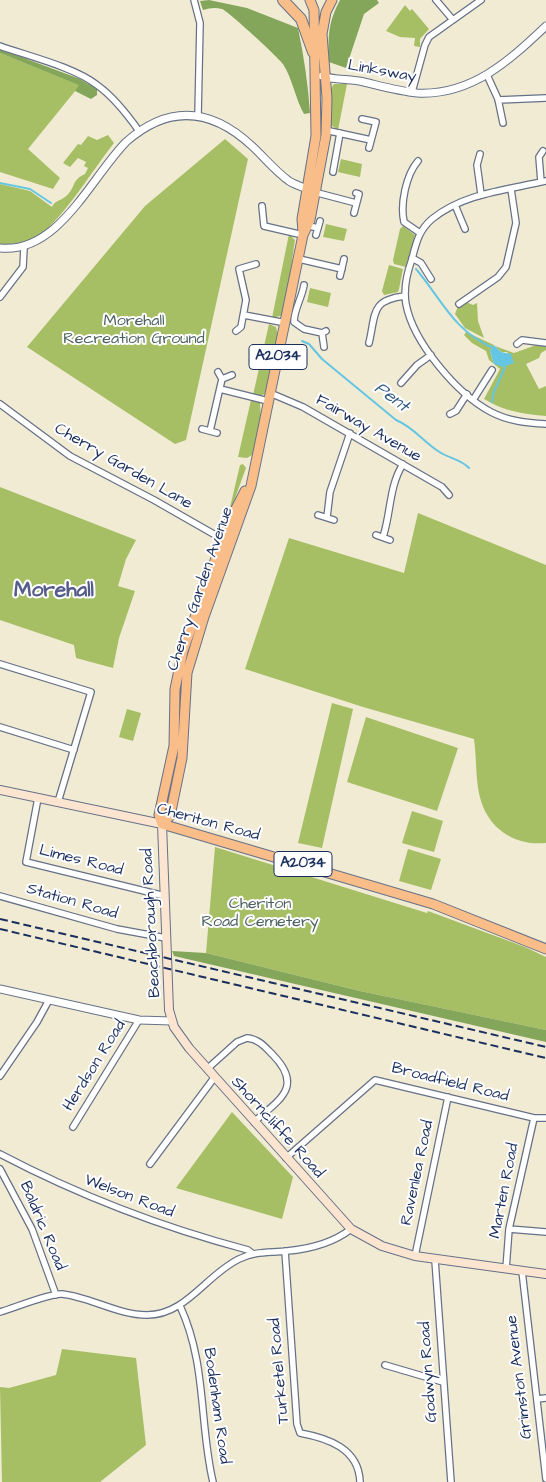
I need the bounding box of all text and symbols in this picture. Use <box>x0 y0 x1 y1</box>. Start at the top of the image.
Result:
street label: Linksway <box>346 57 418 87</box>
park label: Morehall Recreation Ground <box>63 312 205 350</box>
road number: A2034 <box>249 344 307 370</box>
water label: Pent <box>370 378 412 418</box>
street label: Fairway Avenue <box>312 391 424 467</box>
street label: Cherry Garden Lane <box>51 420 195 514</box>
street label: Cherry Garden Avenue <box>164 505 238 673</box>
district label: Morehall <box>14 579 94 605</box>
street label: Cheriton Road <box>154 800 262 846</box>
street label: Limes Road <box>37 841 125 881</box>
street label: Beachborough Road <box>139 848 165 998</box>
road number: A2034 <box>274 852 332 876</box>
street label: Station Road <box>24 880 120 924</box>
park label: Cheriton Road Cemetery <box>202 895 318 933</box>
street label: Herdson Road <box>59 1017 131 1115</box>
street label: Broadfield Road <box>389 1059 511 1107</box>
street label: Shorncliffe Road <box>226 1073 328 1183</box>
street label: Ravenlea Road <box>397 1119 439 1227</box>
street label: Marten Road <box>486 1142 524 1240</box>
street label: Welson Road <box>81 1171 177 1223</box>
street label: Baldric Road <box>15 1179 69 1273</box>
street label: Grimston Avenue <box>503 1314 537 1440</box>
street label: Turketel Road <box>266 1317 294 1425</box>
street label: Godwyn Road <box>416 1321 442 1423</box>
street label: Bodenham Road <box>198 1347 234 1465</box>

